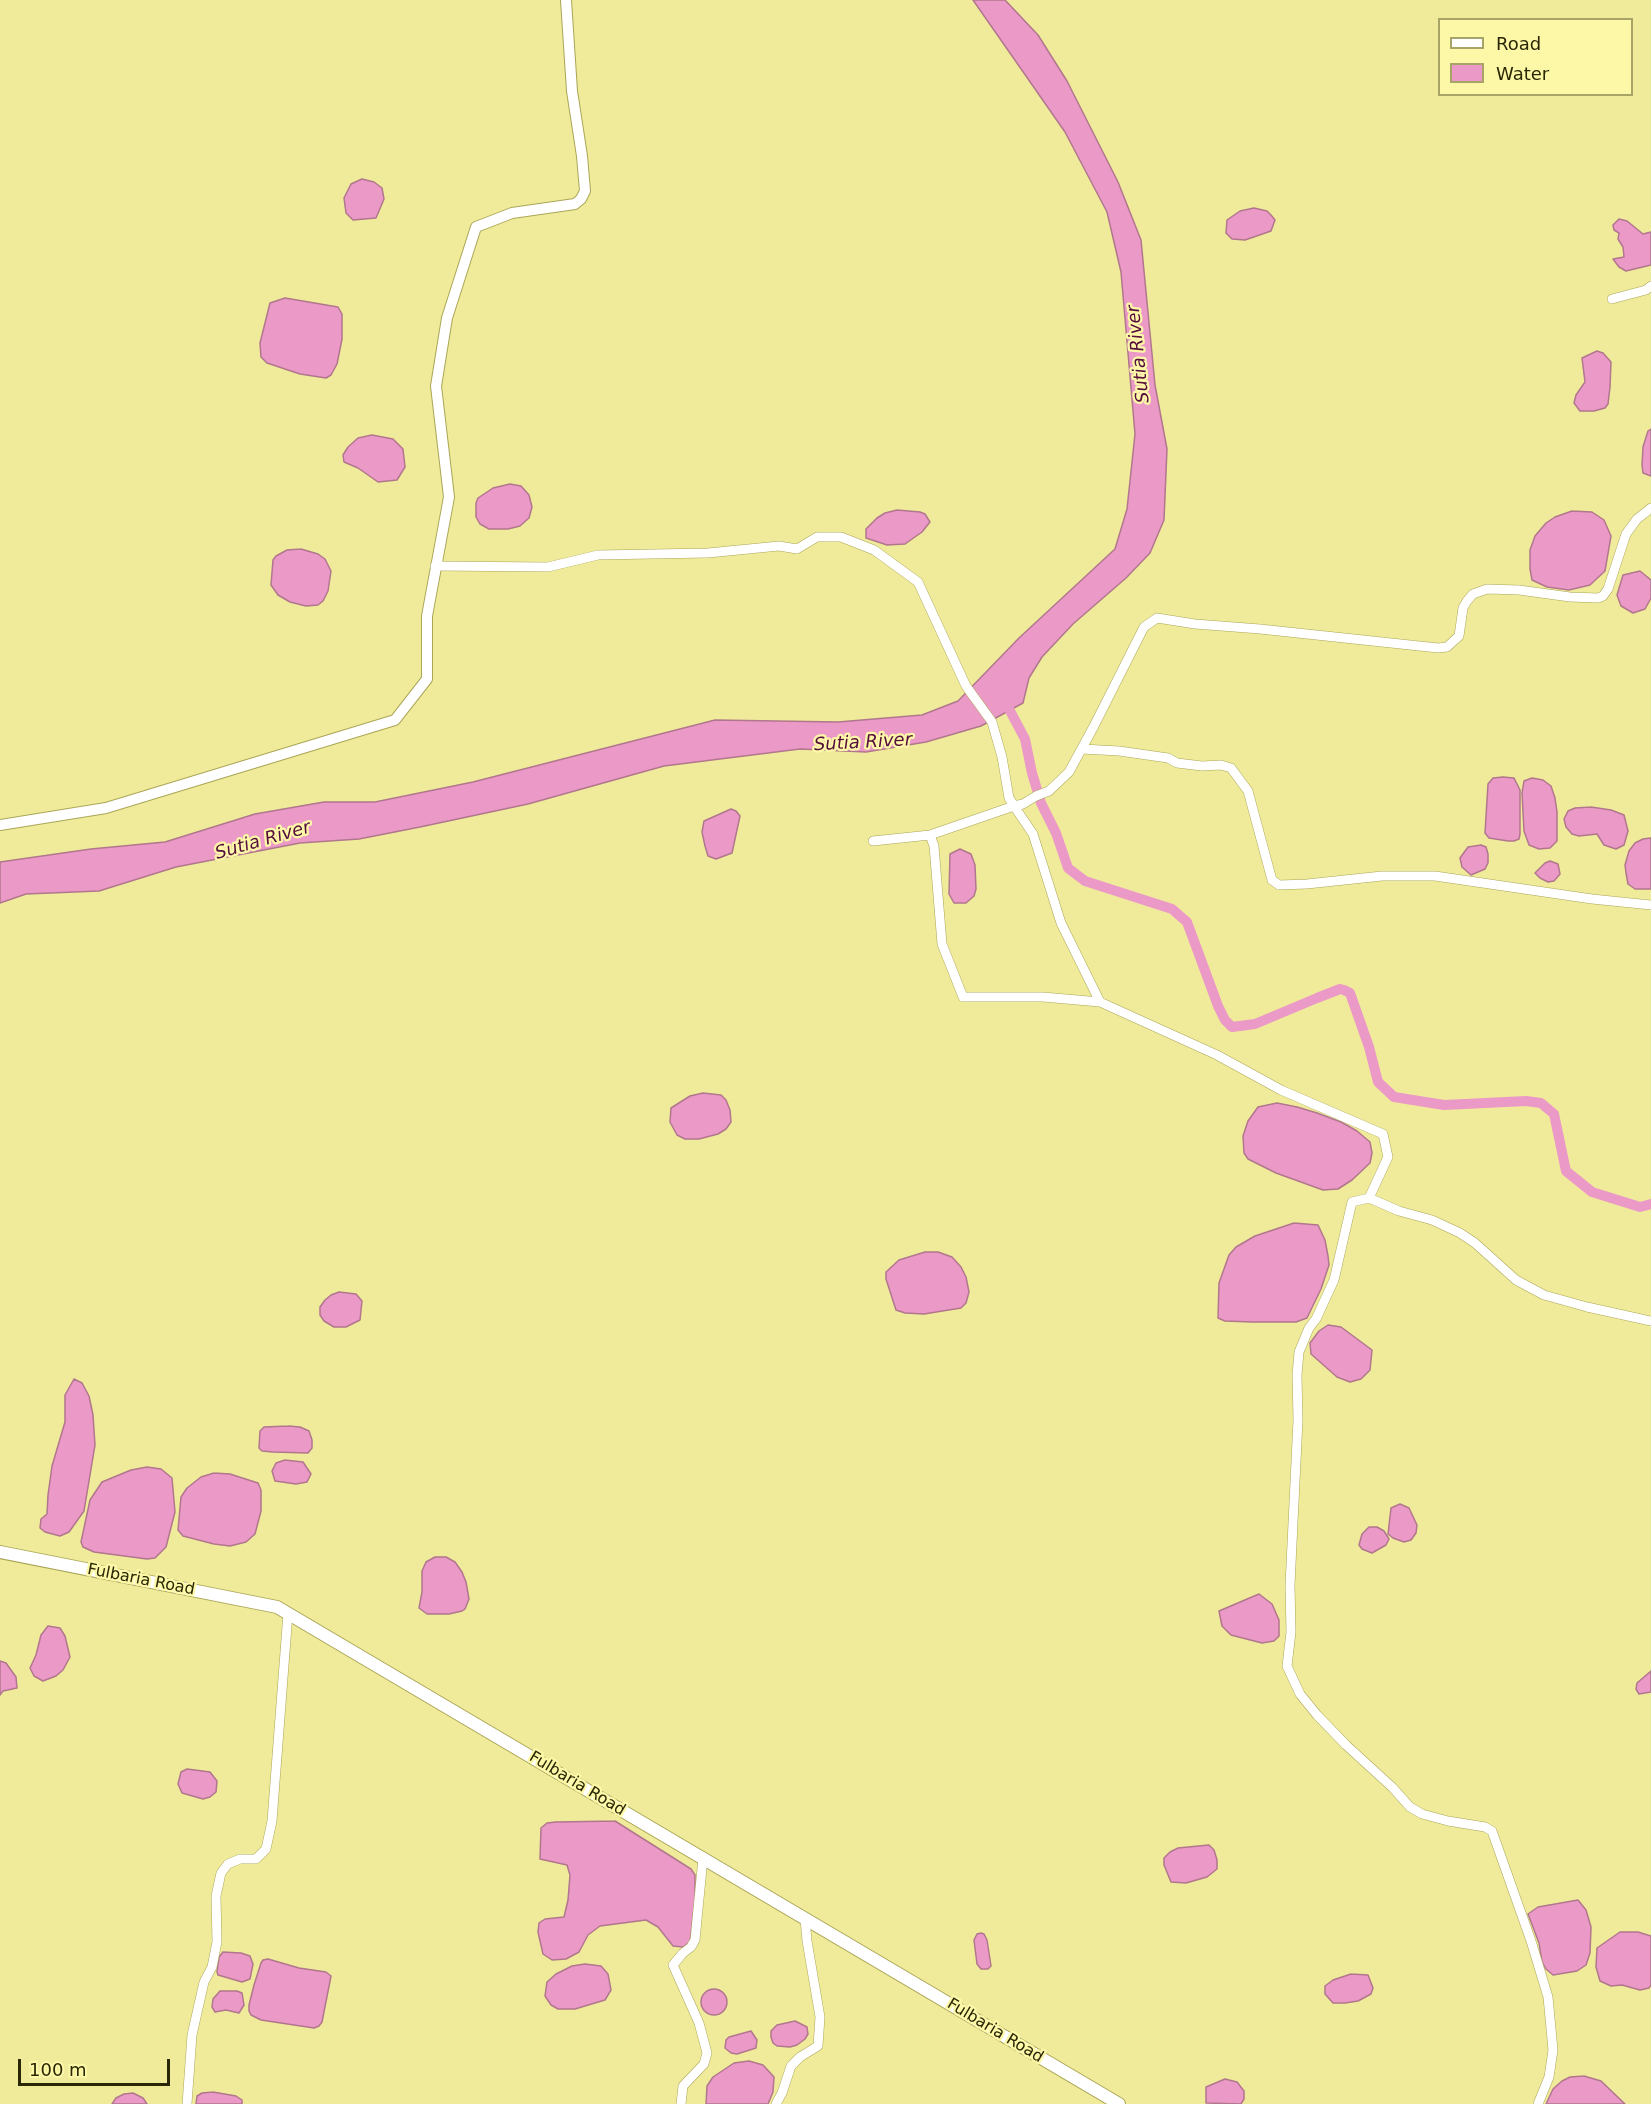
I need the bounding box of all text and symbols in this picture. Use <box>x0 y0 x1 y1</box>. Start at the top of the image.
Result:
legend <box>1438 18 1633 96</box>
text: Road <box>1496 33 1541 54</box>
text: Water <box>1496 63 1549 84</box>
water label: Sutia River <box>1123 304 1155 404</box>
water label: Sutia River <box>813 730 913 756</box>
water label: Sutia River <box>213 817 313 865</box>
street label: Fulbaria Road <box>86 1560 196 1600</box>
street label: Fulbaria Road <box>525 1748 629 1820</box>
street label: Fulbaria Road <box>943 1995 1047 2067</box>
scale bar <box>21 2047 172 2085</box>
text: 100 m <box>29 2059 87 2080</box>

